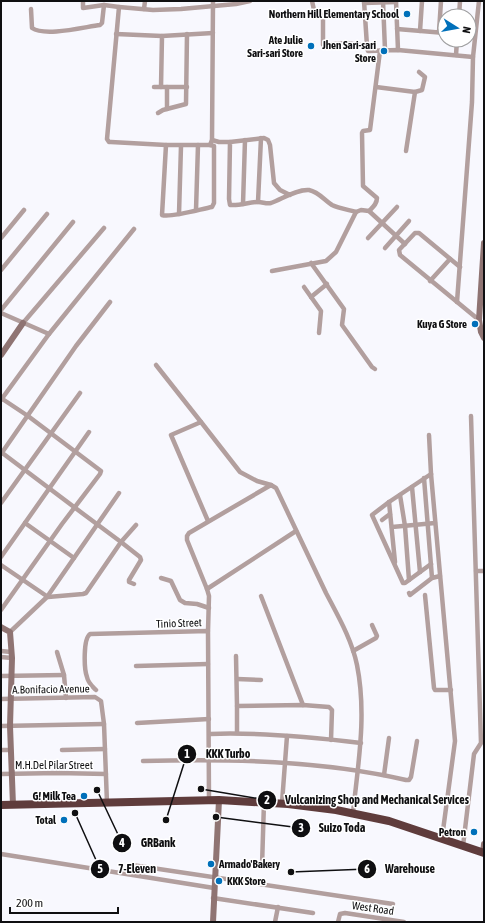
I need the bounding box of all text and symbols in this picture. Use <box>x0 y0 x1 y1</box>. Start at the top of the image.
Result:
place label: Northern Hill Elementary School <box>269 8 400 20</box>
north arrow <box>437 8 477 48</box>
marker: Northern Hill Elementary School <box>402 9 412 19</box>
text: N <box>460 26 473 34</box>
place label: Ate Julie Sari-sari Store <box>247 34 303 59</box>
place label: Jhen Sari-sari Store <box>321 39 376 64</box>
marker: Ate Julie Sari-sari Store <box>306 41 316 51</box>
marker: Jhen Sari-sari Store <box>379 46 389 56</box>
place label: Kuya G Store <box>417 318 467 330</box>
marker: Kuya G Store <box>470 319 480 329</box>
street label: Tinio Street <box>156 616 202 630</box>
street label: A.Bonifacio Avenue <box>12 682 90 696</box>
callout: KKK Turbo <box>177 742 258 766</box>
text: 1 <box>184 747 190 761</box>
text: KKK Turbo <box>206 747 251 761</box>
street label: M.H.Del Pilar Street <box>15 759 93 771</box>
callout: Vulcanizing Shop and Mechanical Services <box>257 788 477 812</box>
place label: G! Milk Tea <box>32 790 76 802</box>
marker: G! Milk Tea <box>79 791 89 801</box>
text: 2 <box>264 793 270 807</box>
text: Vulcanizing Shop and Mechanical Services <box>284 793 470 807</box>
place label: Total <box>35 814 57 826</box>
marker: Total <box>59 815 69 825</box>
callout: Suizo Toda <box>291 816 374 840</box>
text: 3 <box>298 821 304 835</box>
text: Suizo Toda <box>319 821 366 835</box>
place label: Petron <box>439 826 466 838</box>
marker: Petron <box>469 827 479 837</box>
callout: GRBank <box>112 831 183 855</box>
text: 4 <box>118 836 125 850</box>
text: GRBank <box>141 836 176 850</box>
callout: 7-Eleven <box>90 857 164 881</box>
callout: Warehouse <box>357 857 443 881</box>
place label: Armado'Bakery <box>218 858 281 870</box>
marker: Armado'Bakery <box>206 859 216 869</box>
text: 5 <box>97 862 103 876</box>
text: 7-Eleven <box>118 862 156 876</box>
text: 6 <box>364 862 370 876</box>
text: Warehouse <box>384 862 435 876</box>
place label: KKK Store <box>227 875 266 887</box>
marker: KKK Store <box>214 876 224 886</box>
scale bar <box>10 889 118 915</box>
text: 200 m <box>16 896 43 910</box>
street label: West Road <box>351 899 395 917</box>

